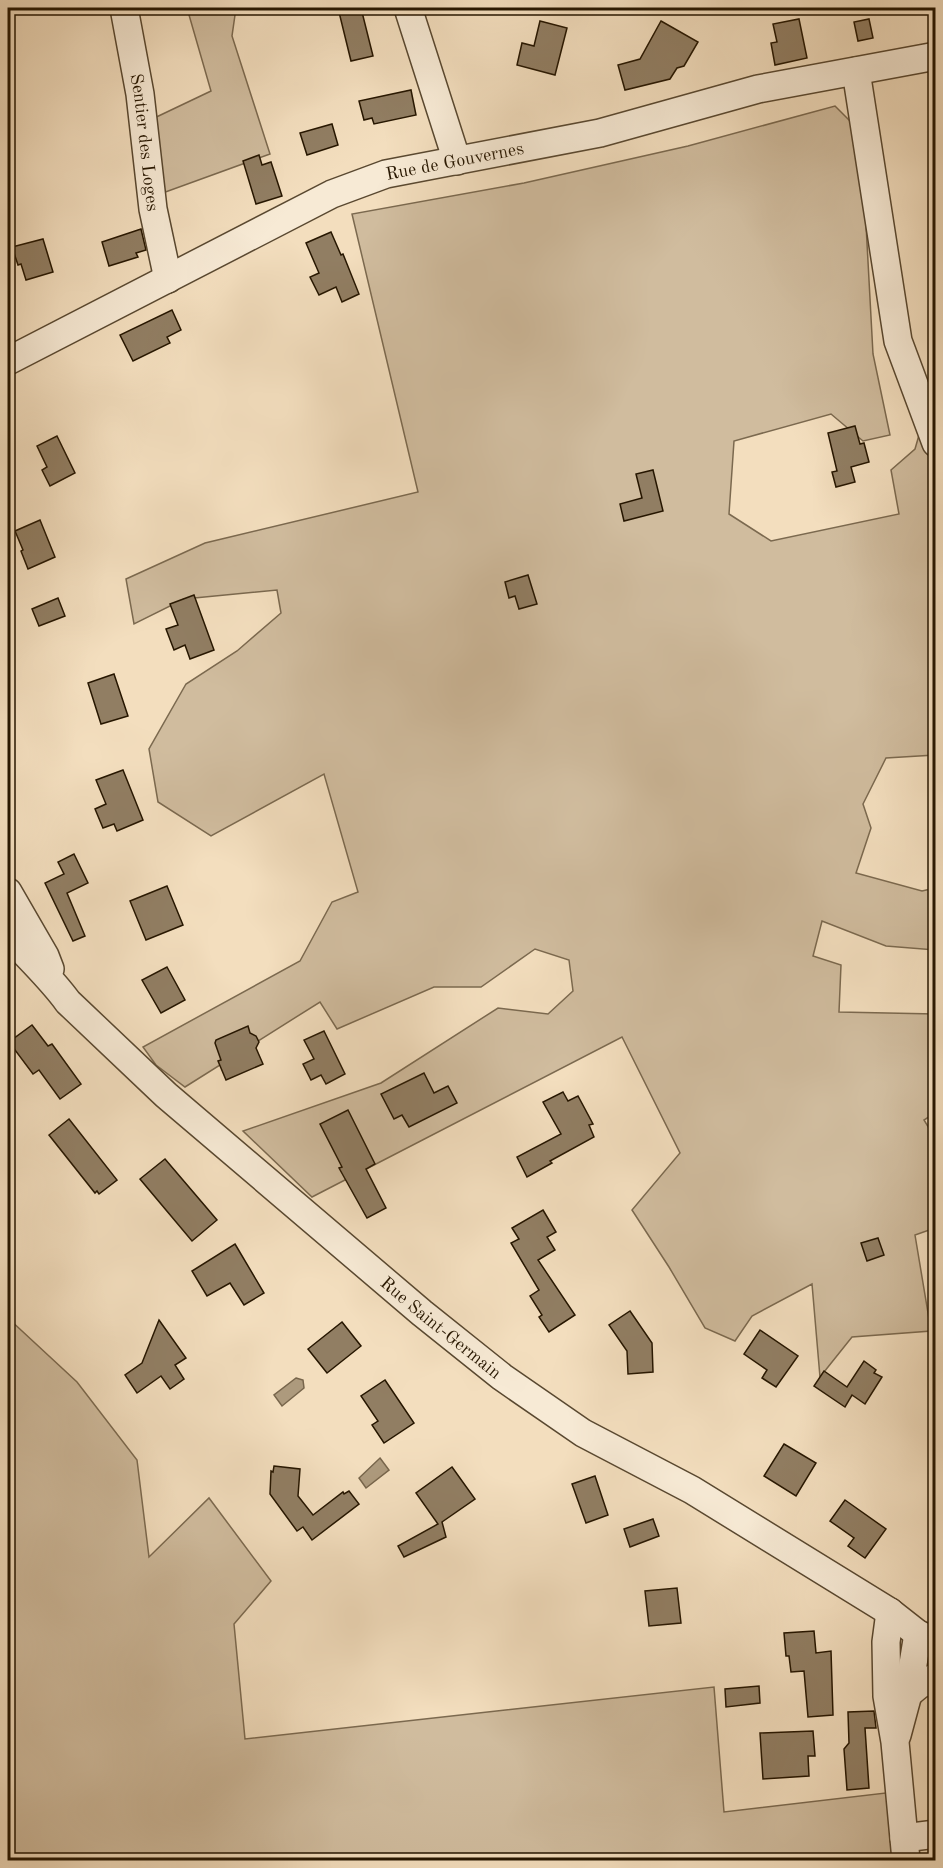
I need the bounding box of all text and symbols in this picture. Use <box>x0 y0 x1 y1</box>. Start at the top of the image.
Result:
street label: Sentier des Loges <box>126 72 161 212</box>
street label: Rue de Gouvernes <box>384 140 526 184</box>
street label: Rue Saint-Germain <box>377 1274 504 1383</box>

